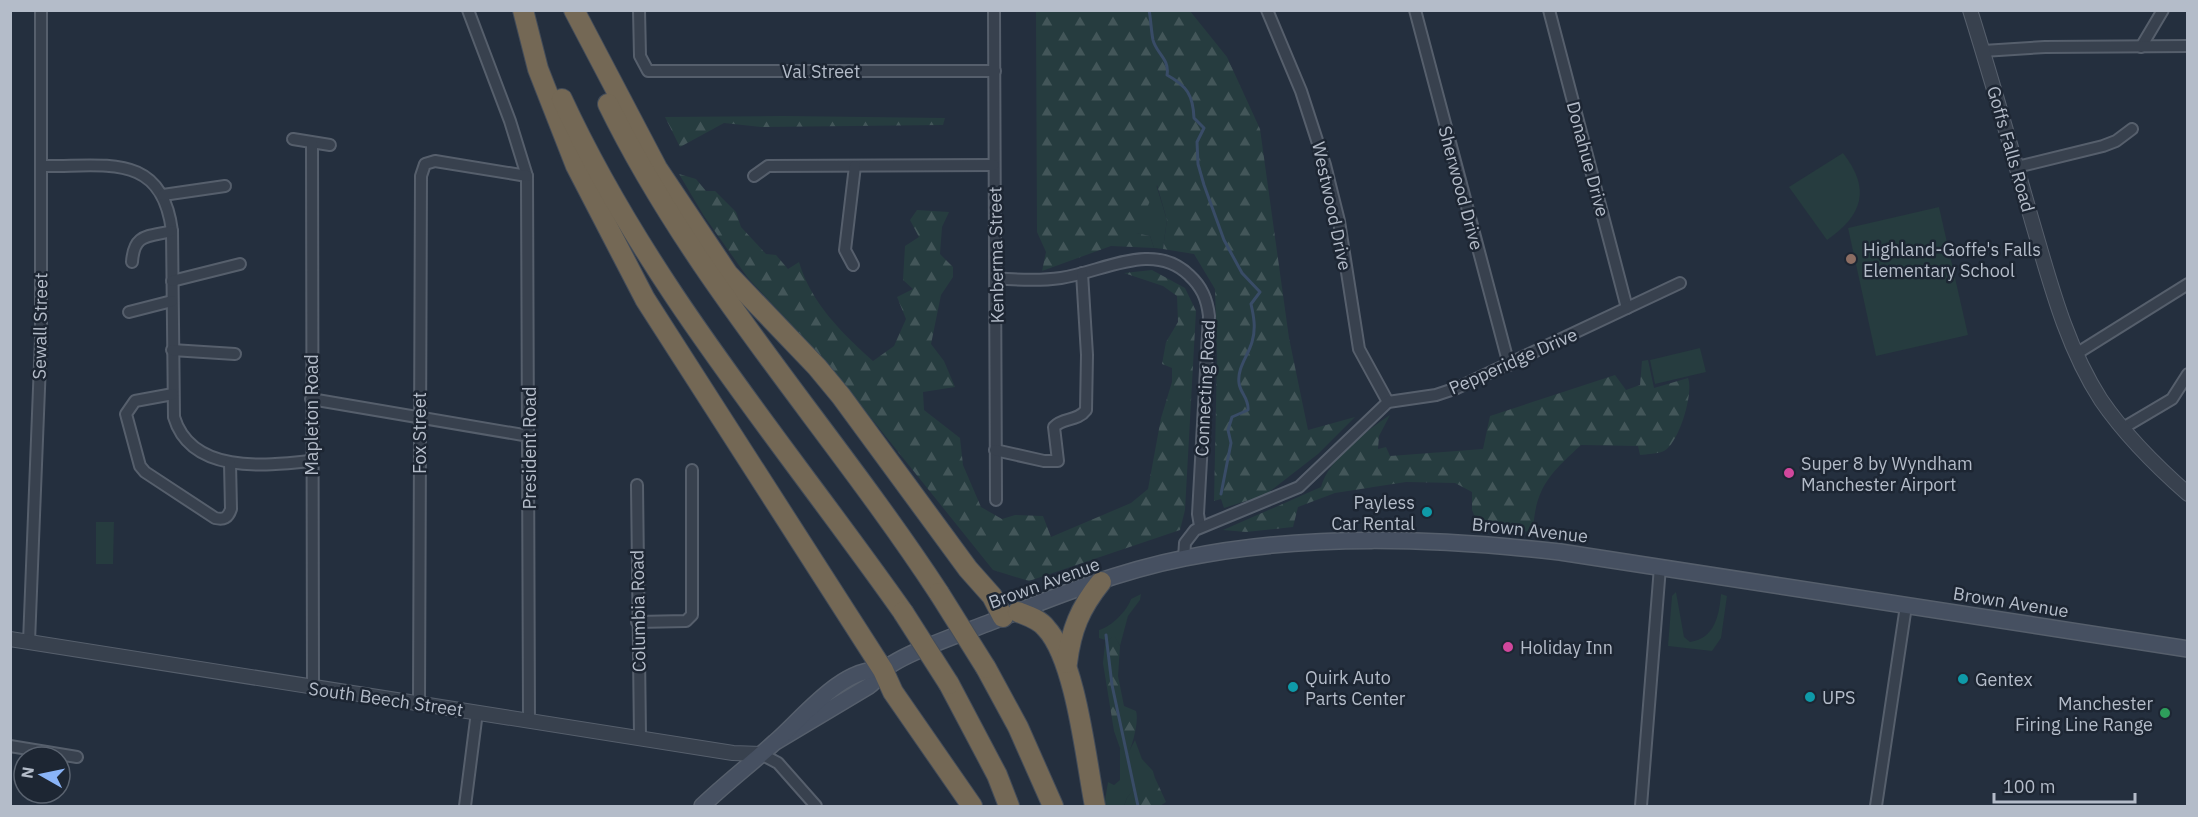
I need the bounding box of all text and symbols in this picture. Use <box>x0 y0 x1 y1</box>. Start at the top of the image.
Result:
street label: Val Street <box>782 60 860 83</box>
street label: Goffs Falls Road <box>1982 83 2040 215</box>
street label: Donahue Drive <box>1562 99 1614 219</box>
street label: Sherwood Drive <box>1433 123 1489 253</box>
street label: Westwood Drive <box>1307 140 1357 273</box>
street label: Kenberma Street <box>983 186 1009 324</box>
place label: Highland-Goffe's Falls Elementary School <box>1863 238 2041 282</box>
marker: Highland-Goffe's Falls Elementary School <box>1844 252 1858 266</box>
street label: Sewall Street <box>28 272 52 380</box>
street label: Connecting Road <box>1190 319 1220 457</box>
street label: Pepperidge Drive <box>1445 322 1581 400</box>
street label: Mapleton Road <box>300 354 323 476</box>
street label: President Road <box>518 387 541 509</box>
street label: Fox Street <box>408 392 431 474</box>
place label: Super 8 by Wyndham Manchester Airport <box>1801 452 1973 496</box>
marker: Super 8 by Wyndham Manchester Airport <box>1782 466 1796 480</box>
place label: Payless Car Rental <box>1331 491 1415 535</box>
marker: Payless Car Rental <box>1420 505 1434 519</box>
street label: Brown Avenue <box>1471 512 1589 548</box>
street label: Columbia Road <box>625 550 651 672</box>
street label: Brown Avenue <box>985 552 1103 614</box>
street label: Brown Avenue <box>1952 582 2071 623</box>
place label: Holiday Inn <box>1520 636 1613 659</box>
marker: Holiday Inn <box>1501 640 1515 654</box>
place label: Quirk Auto Parts Center <box>1305 666 1406 710</box>
place label: Gentex <box>1975 668 2033 691</box>
marker: Gentex <box>1956 672 1970 686</box>
street label: South Beech Street <box>307 677 465 721</box>
marker: Quirk Auto Parts Center <box>1286 680 1300 694</box>
place label: UPS <box>1822 686 1856 709</box>
marker: UPS <box>1803 690 1817 704</box>
place label: Manchester Firing Line Range <box>2015 692 2153 736</box>
marker: Manchester Firing Line Range <box>2158 706 2172 720</box>
north arrow <box>12 745 72 805</box>
text: N <box>16 765 38 780</box>
scale bar <box>1994 766 2135 804</box>
text: 100 m <box>2003 775 2055 798</box>

